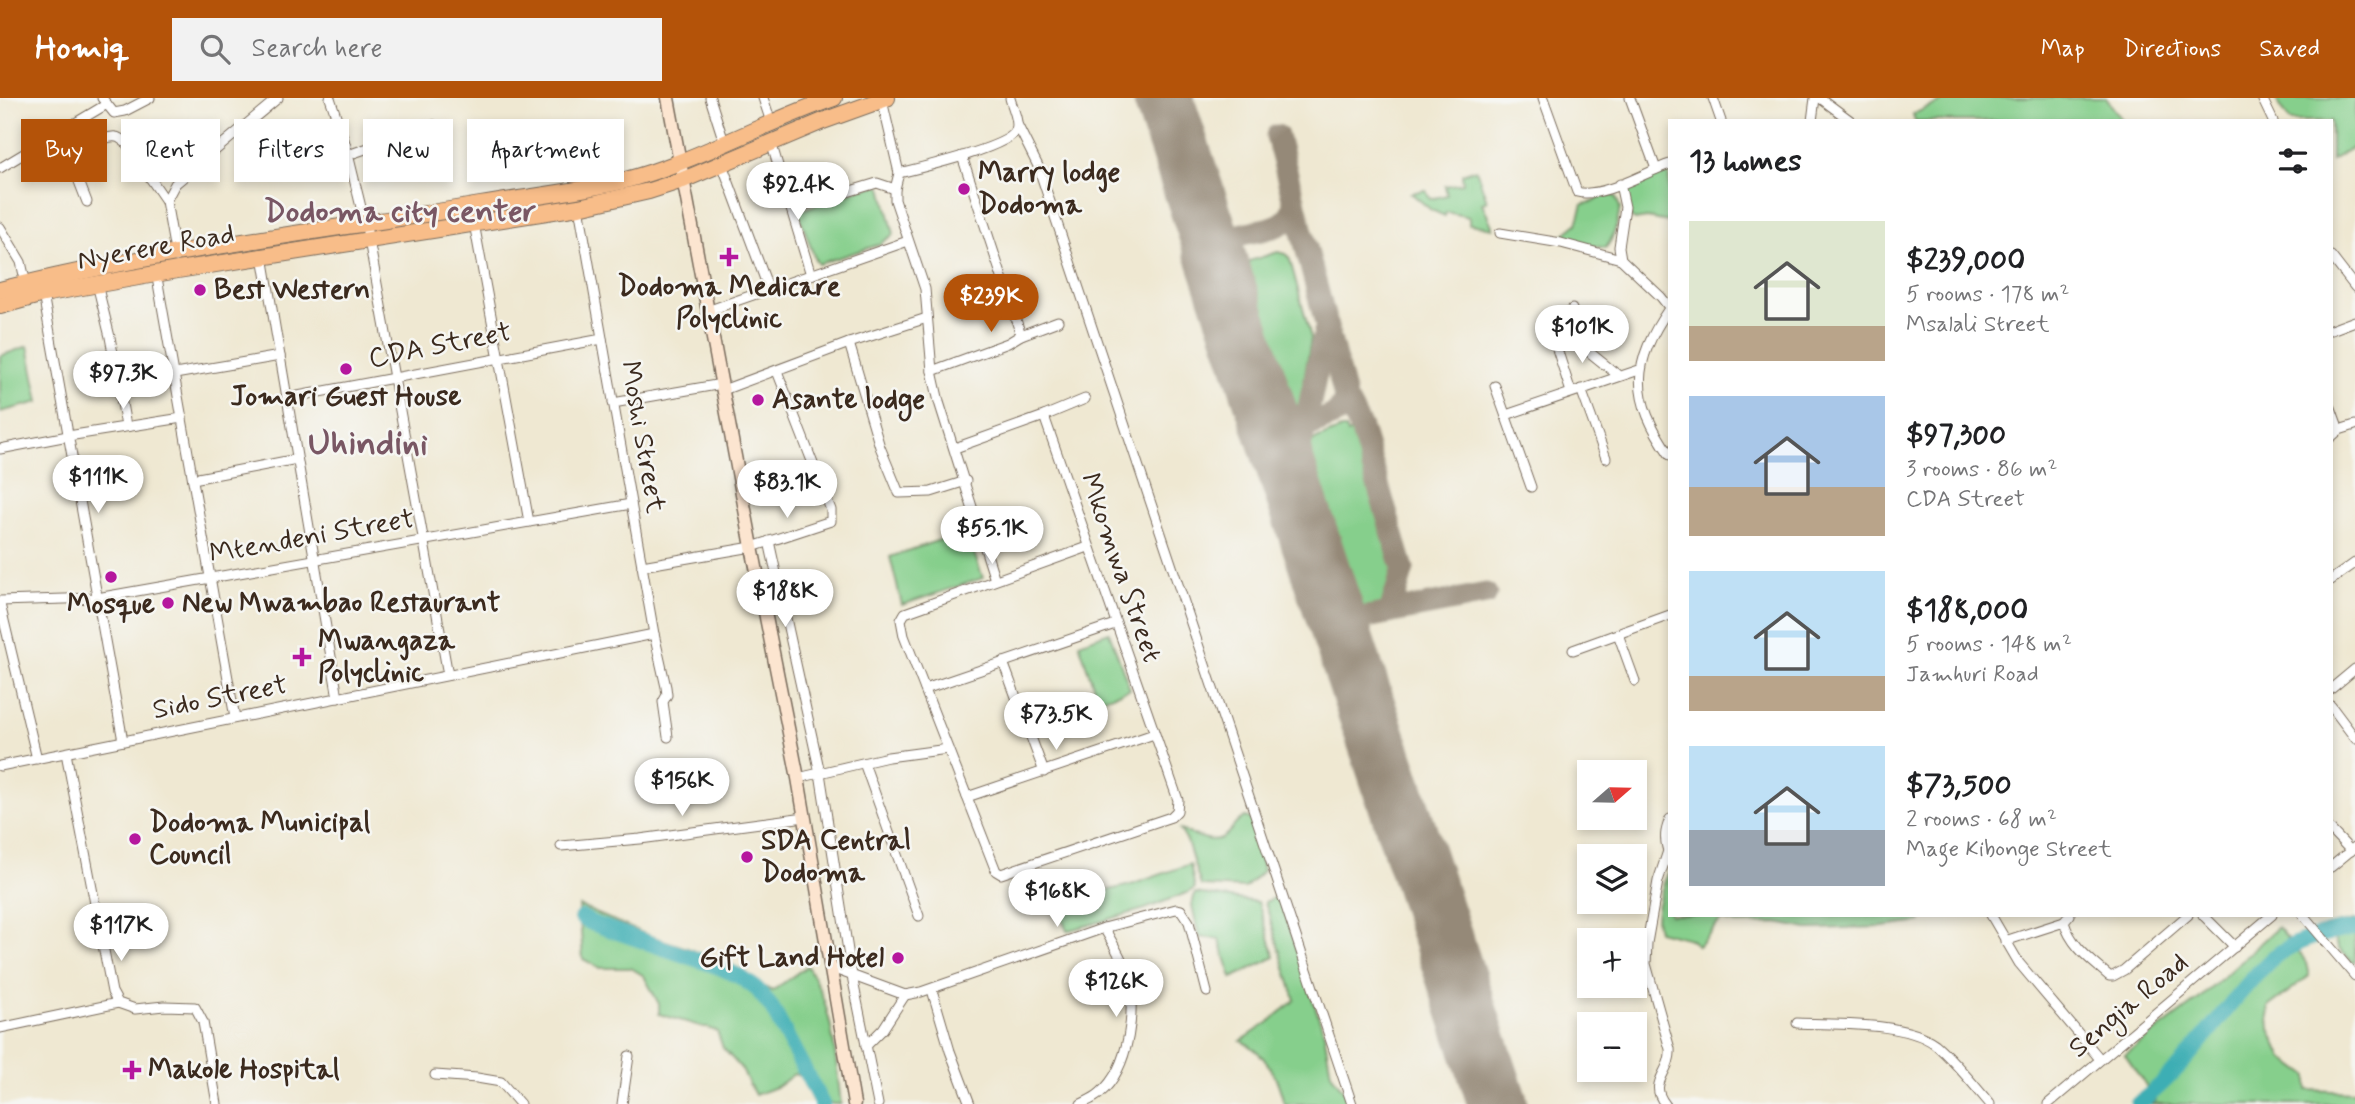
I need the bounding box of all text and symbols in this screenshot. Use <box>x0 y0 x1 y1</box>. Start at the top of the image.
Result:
search box <box>172 18 662 81</box>
text: Homiq <box>35 27 130 71</box>
icon: search <box>196 30 234 68</box>
text: Search here <box>252 32 382 66</box>
text: Map <box>2041 34 2085 65</box>
text: Directions <box>2123 34 2221 65</box>
text: Saved <box>2259 34 2320 65</box>
chip: Buy <box>21 119 107 182</box>
chip: Rent <box>121 119 220 182</box>
chip: Filters <box>234 119 349 182</box>
chip: New <box>363 119 453 182</box>
chip: Apartment <box>467 119 624 182</box>
text: 13 homes <box>1689 142 1802 181</box>
icon: filters <box>2274 142 2312 180</box>
place label: Marry lodge Dodoma <box>978 155 1121 224</box>
pin: $92.4K <box>741 162 855 222</box>
text: $92.4K <box>762 170 834 200</box>
marker: Marry lodge Dodoma <box>956 181 972 197</box>
district label: Dodoma city center <box>264 191 537 233</box>
street label: Nyerere Road <box>74 216 238 280</box>
text: $239,000 <box>1906 241 2025 280</box>
marker: Dodoma Medicare Polyclinic <box>719 247 739 267</box>
icon: home <box>1745 249 1829 333</box>
place label: Dodoma Medicare Polyclinic <box>618 269 841 338</box>
place label: Best Western <box>214 272 370 309</box>
pin: $239K <box>942 274 1040 334</box>
text: 5 rooms · 178 m² <box>1906 280 2069 310</box>
marker: Best Western <box>192 282 208 298</box>
text: $239K <box>960 282 1022 312</box>
pin: $101K <box>1533 306 1631 365</box>
text: Msalali Street <box>1906 310 2050 340</box>
text: $101K <box>1551 313 1613 343</box>
street label: CDA Street <box>365 314 515 378</box>
pin: $97.3K <box>66 352 180 411</box>
street label: Moshi Street <box>610 358 674 517</box>
text: $97.3K <box>89 359 157 389</box>
marker: Jomari Guest House <box>338 361 354 377</box>
place label: Jomari Guest House <box>230 379 462 416</box>
place label: Asante lodge <box>772 382 925 422</box>
marker: Asante lodge <box>750 392 766 408</box>
text: $97,300 <box>1906 416 2006 455</box>
district label: Uhindini <box>308 421 428 467</box>
icon: home <box>1745 424 1829 508</box>
text: 3 rooms · 86 m² <box>1906 455 2057 485</box>
pin: $111K <box>49 456 147 515</box>
pin: $83.1K <box>730 460 844 520</box>
text: $111K <box>69 463 127 493</box>
text: $83.1K <box>753 468 821 498</box>
street label: Mkomwa Street <box>1070 468 1170 668</box>
text: CDA Street <box>1906 485 2025 515</box>
street label: Mtendeni Street <box>207 501 417 573</box>
pin: $55.1K <box>935 506 1049 566</box>
text: $55.1K <box>957 514 1027 544</box>
marker: Mosque <box>103 569 119 585</box>
pin: $188K <box>736 570 834 629</box>
text: $188K <box>752 577 818 607</box>
place label: New Mwambao Restaurant <box>182 585 500 622</box>
place label: Mosque <box>67 587 155 624</box>
text: $188,000 <box>1906 591 2028 630</box>
marker: New Mwambao Restaurant <box>160 595 176 611</box>
icon: home <box>1745 599 1829 683</box>
place label: Mwangaza Polyclinic <box>318 623 456 692</box>
text: 5 rooms · 148 m² <box>1906 630 2072 660</box>
marker: Mwangaza Polyclinic <box>292 647 312 667</box>
text: Jamhuri Road <box>1906 660 2039 690</box>
street label: Sido Street <box>149 667 291 729</box>
pin: $73.5K <box>999 692 1113 752</box>
text: $73.5K <box>1020 700 1092 730</box>
pin: $156K <box>633 758 731 818</box>
north arrow <box>1577 760 1647 830</box>
map controls <box>1577 760 1647 1082</box>
text: $156K <box>650 766 714 796</box>
text: $73,500 <box>1906 766 2012 805</box>
icon: home <box>1745 774 1829 858</box>
place label: Dodoma Municipal Council <box>149 805 371 874</box>
text: 2 rooms · 68 m² <box>1906 805 2057 835</box>
place label: SDA Central Dodoma <box>761 823 911 892</box>
marker: Dodoma Municipal Council <box>127 831 143 847</box>
text: Mage Kibonge Street <box>1906 835 2112 865</box>
button: layers <box>1577 844 1647 914</box>
marker: SDA Central Dodoma <box>739 849 755 865</box>
pin: $168K <box>1008 870 1106 929</box>
text: $168K <box>1024 877 1090 907</box>
pin: $117K <box>72 904 170 963</box>
text: $117K <box>90 911 152 941</box>
button: + <box>1577 928 1647 998</box>
place label: Gift Land Hotel <box>700 940 884 977</box>
street label: Sengia Road <box>2061 945 2198 1069</box>
marker: Gift Land Hotel <box>890 950 906 966</box>
pin: $126K <box>1067 960 1165 1019</box>
text: $126K <box>1084 967 1148 997</box>
button: − <box>1577 1012 1647 1082</box>
place label: Makole Hospital <box>148 1052 340 1089</box>
marker: Makole Hospital <box>122 1060 142 1080</box>

